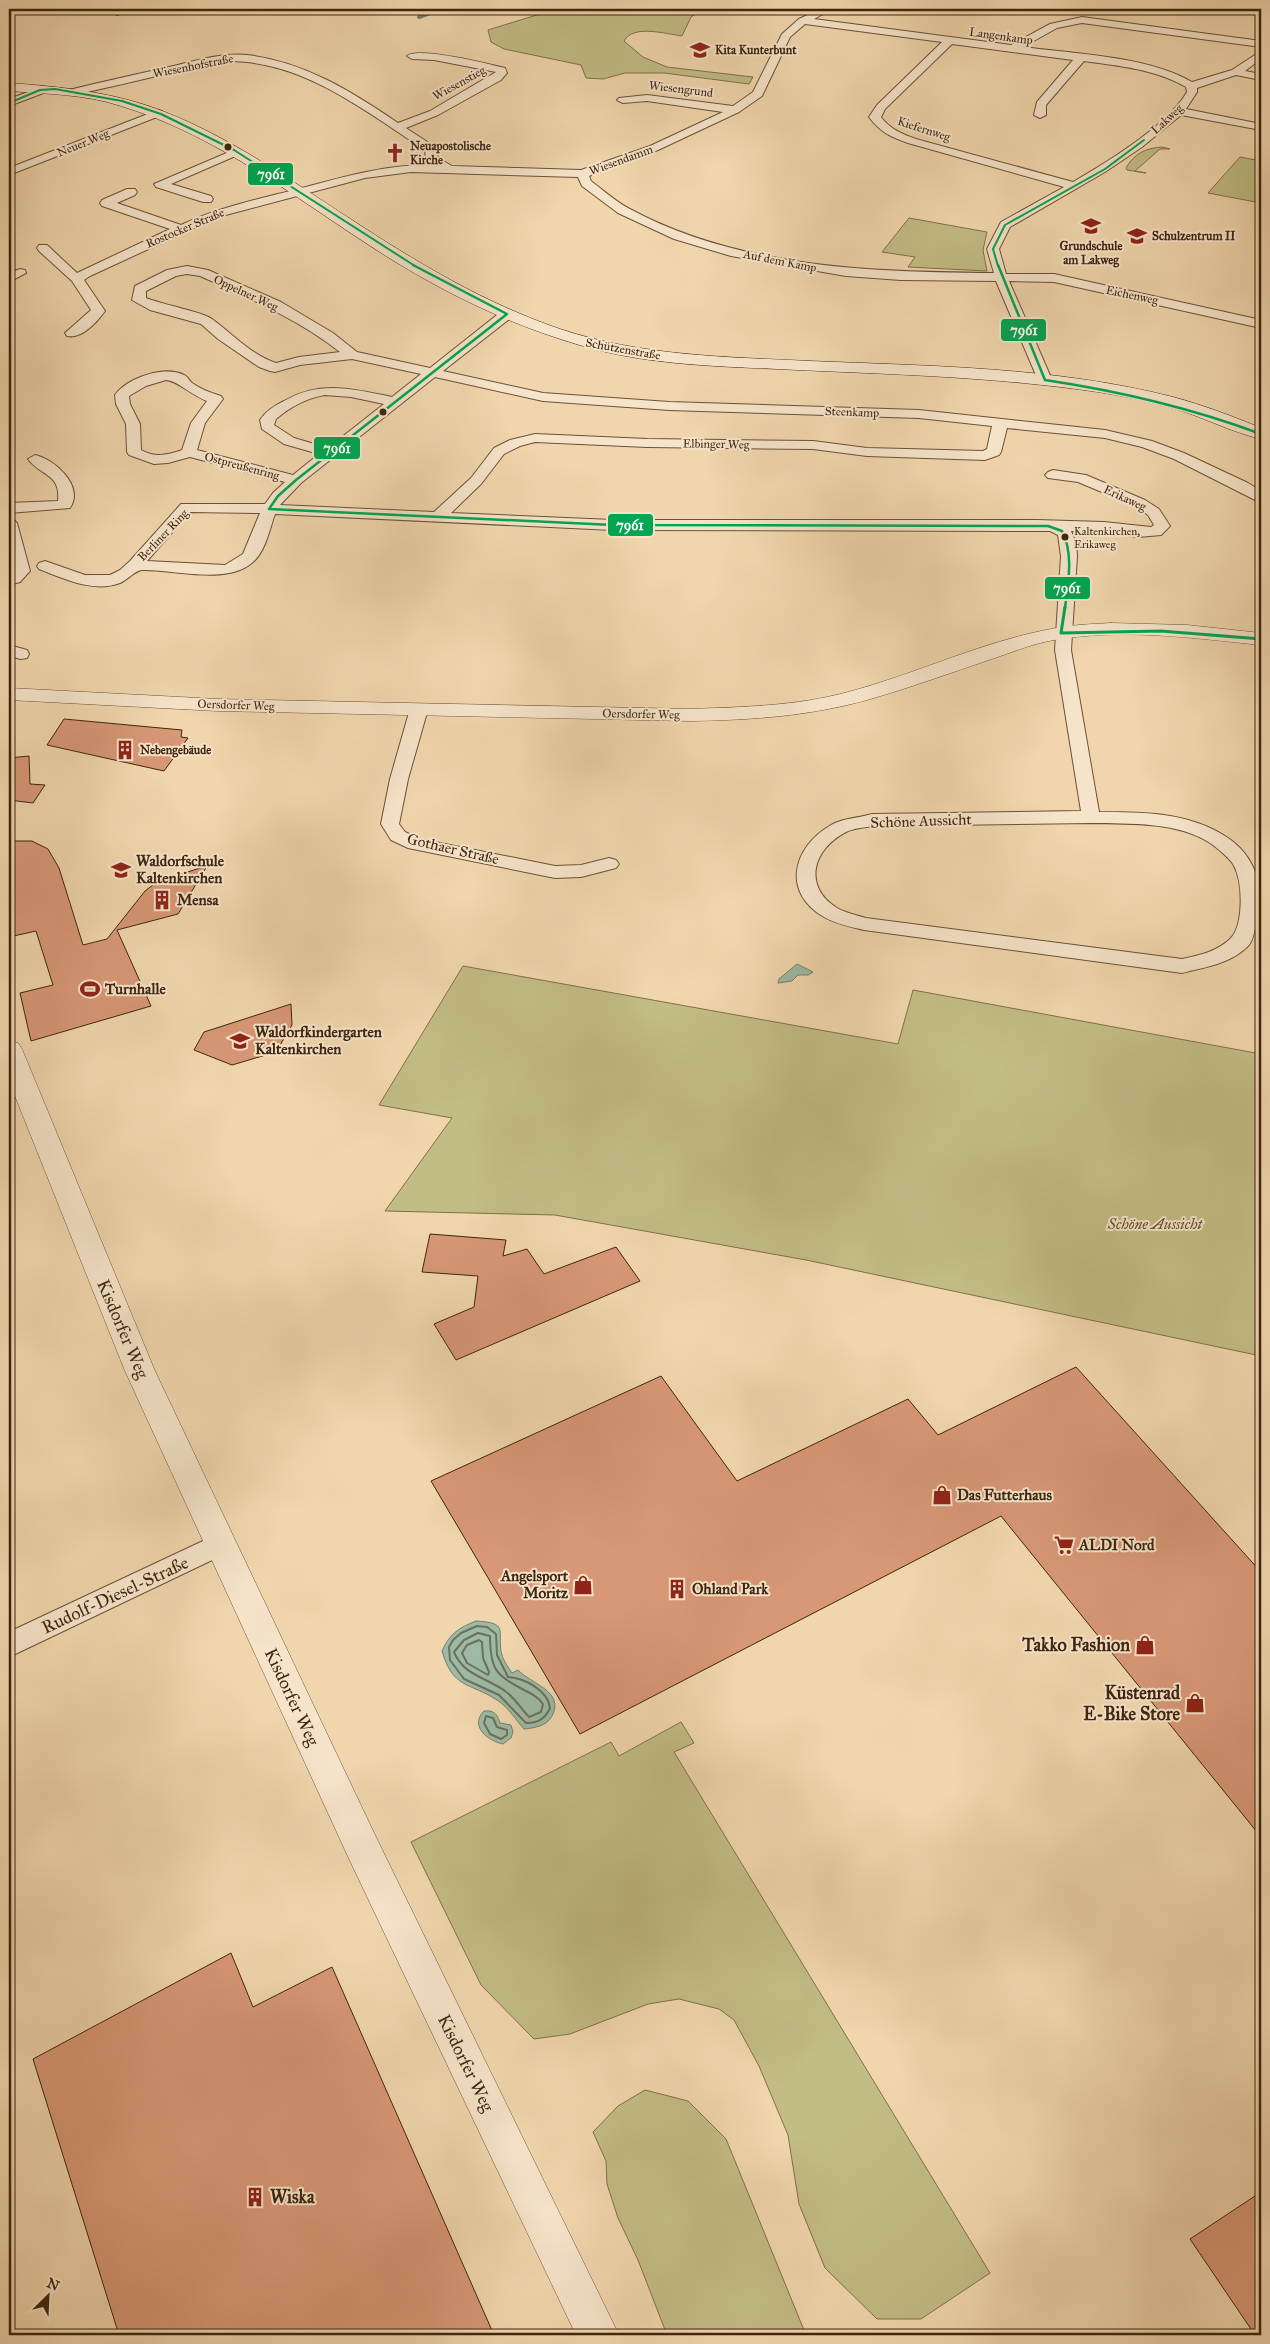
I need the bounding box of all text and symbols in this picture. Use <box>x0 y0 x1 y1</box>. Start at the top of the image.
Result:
street label: Langenkamp <box>968 25 1034 48</box>
school or university icon: Kita Kunterbunt <box>689 39 711 61</box>
place label: Kita Kunterbunt <box>715 43 797 57</box>
street label: Wiesenhofstraße <box>152 51 234 81</box>
street label: Wiesenstieg <box>430 63 489 104</box>
street label: Wiesengrund <box>648 78 714 101</box>
street label: Lakweg <box>1148 101 1187 138</box>
street label: Kiefernweg <box>895 114 953 145</box>
street label: Neuer Weg <box>55 126 112 161</box>
place label: Neuapostolische Kirche <box>410 139 491 167</box>
unlabelled marker <box>223 142 233 152</box>
church icon: Neuapostolische Kirche <box>384 142 406 164</box>
street label: Wiesendamm <box>587 142 655 178</box>
line badge: 7961 <box>247 162 294 186</box>
text: 7961 <box>257 166 285 184</box>
street label: Rostocker Straße <box>144 205 226 251</box>
school or university icon: Grundschule am Lakweg <box>1080 215 1102 237</box>
school or university icon: Schulzentrum II <box>1126 225 1148 247</box>
place label: Schulzentrum II <box>1152 229 1236 243</box>
place label: Grundschule am Lakweg <box>1060 239 1122 268</box>
street label: Auf dem Kamp <box>741 247 818 275</box>
street label: Oppelner Weg <box>211 272 281 315</box>
street label: Eichenweg <box>1104 283 1160 308</box>
line badge: 7961 <box>1000 318 1047 342</box>
text: 7961 <box>1010 322 1038 340</box>
street label: Schützenstraße <box>585 336 661 362</box>
street label: Steenkamp <box>825 404 879 420</box>
unlabelled marker <box>378 407 388 417</box>
line badge: 7961 <box>313 436 361 460</box>
street label: Elbinger Weg <box>683 436 750 453</box>
text: 7961 <box>323 440 351 458</box>
street label: Ostpreußenring <box>203 449 281 484</box>
street label: Erikaweg <box>1101 482 1149 515</box>
street label: Berliner Ring <box>135 506 192 564</box>
line badge: 7961 <box>607 513 654 537</box>
text: 7961 <box>616 517 644 535</box>
place label: Kaltenkirchen, Erikaweg <box>1074 525 1140 551</box>
marker: Kaltenkirchen, Erikaweg <box>1060 532 1070 542</box>
line badge: 7961 <box>1044 576 1091 600</box>
text: 7961 <box>1053 580 1081 598</box>
street label: Oersdorfer Weg <box>197 697 275 714</box>
street label: Oersdorfer Weg <box>602 706 680 723</box>
building icon: Nebengebäude <box>114 739 136 761</box>
place label: Nebengebäude <box>140 743 211 758</box>
street label: Schöne Aussicht <box>870 810 973 832</box>
street label: Gothaer Straße <box>405 830 501 868</box>
place label: Waldorfschule Kaltenkirchen <box>136 852 225 887</box>
school or university icon: Waldorfschule Kaltenkirchen <box>110 859 132 881</box>
building icon: Mensa <box>151 889 173 911</box>
place label: Mensa <box>177 891 219 909</box>
sports icon: Turnhalle <box>79 978 101 1000</box>
place label: Turnhalle <box>104 980 167 998</box>
place label: Waldorfkindergarten Kaltenkirchen <box>255 1023 383 1058</box>
school or university icon: Waldorfkindergarten Kaltenkirchen <box>229 1030 251 1052</box>
park label: Schöne Aussicht <box>1107 1215 1204 1233</box>
street label: Kisdorfer Weg <box>91 1276 154 1383</box>
shop icon: Das Futterhaus <box>931 1484 953 1506</box>
place label: Das Futterhaus <box>957 1486 1053 1504</box>
supermarket icon: ALDI Nord <box>1053 1534 1075 1556</box>
place label: ALDI Nord <box>1078 1536 1155 1554</box>
street label: Rudolf-Diesel-Straße <box>38 1551 192 1639</box>
place label: Angelsport Moritz <box>500 1567 569 1602</box>
shop icon: Angelsport Moritz <box>572 1574 594 1596</box>
building icon: Ohland Park <box>666 1578 688 1600</box>
place label: Ohland Park <box>692 1580 769 1598</box>
place label: Takko Fashion <box>1021 1634 1130 1656</box>
shop icon: Takko Fashion <box>1134 1634 1156 1656</box>
street label: Kisdorfer Weg <box>259 1645 325 1750</box>
place label: Küstenrad E-Bike Store <box>1083 1682 1181 1725</box>
shop icon: Küstenrad E-Bike Store <box>1184 1692 1206 1714</box>
street label: Kisdorfer Weg <box>432 2011 499 2116</box>
building icon: Wiska <box>244 2186 266 2208</box>
place label: Wiska <box>270 2186 315 2208</box>
north arrow <box>22 2272 72 2322</box>
text: N <box>44 2274 62 2295</box>

